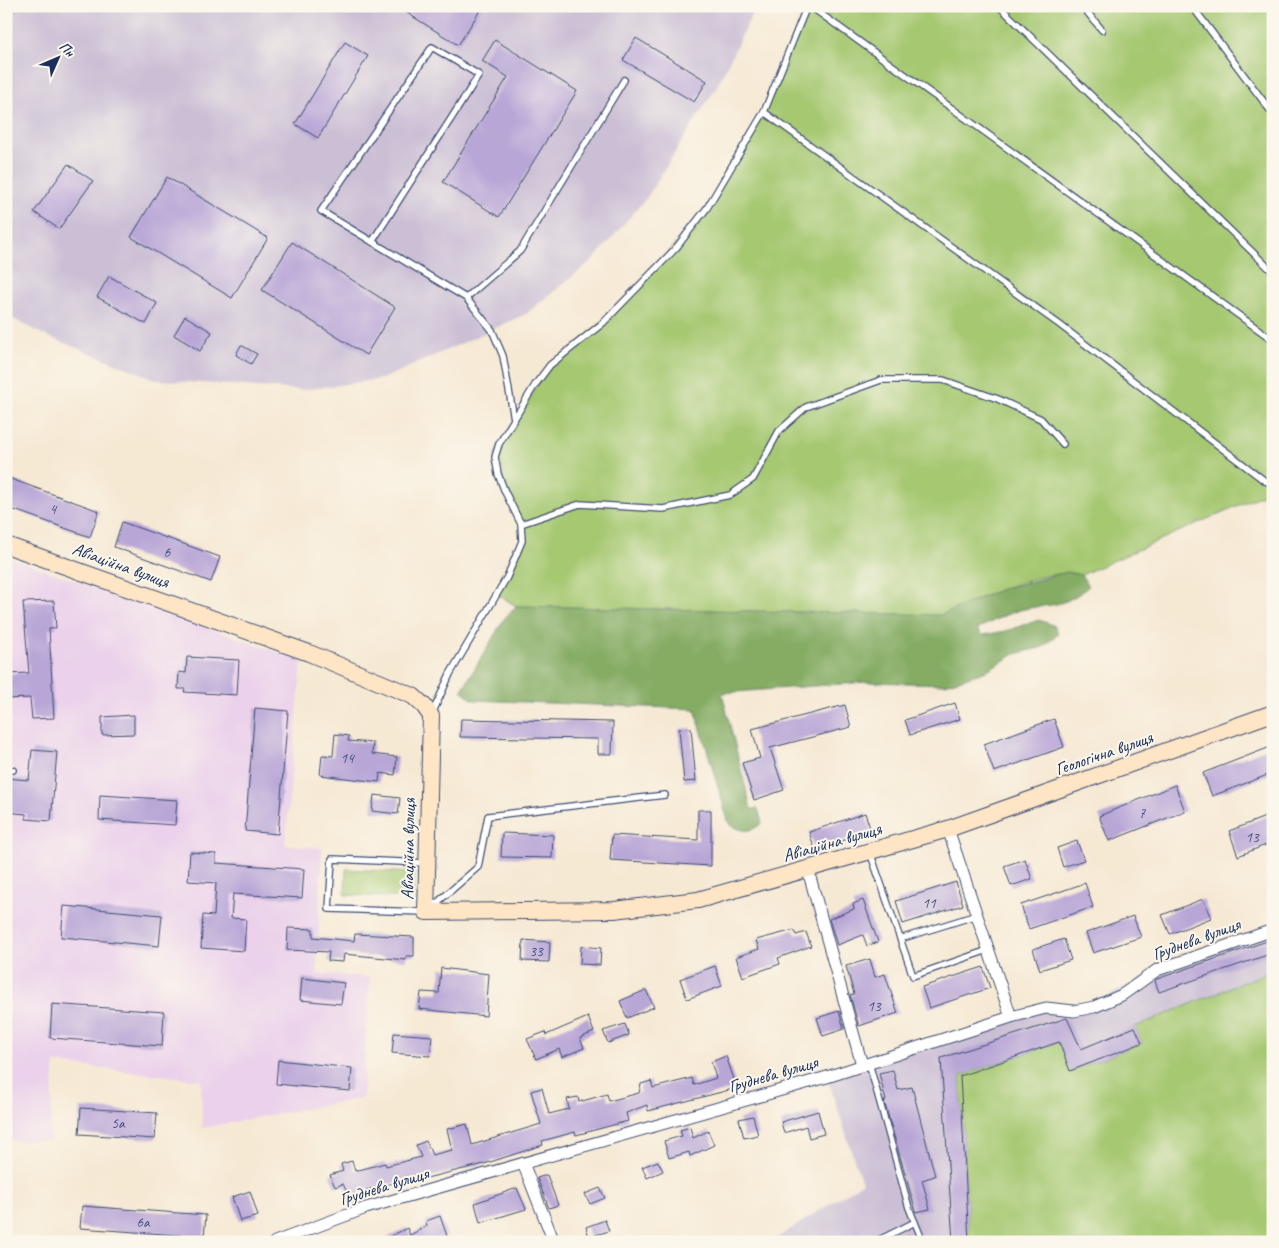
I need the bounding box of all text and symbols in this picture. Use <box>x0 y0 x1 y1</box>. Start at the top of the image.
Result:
north arrow <box>32 32 82 82</box>
text: Пн <box>56 38 79 61</box>
house number: 4 <box>50 500 58 519</box>
street label: Авіаційна вулиця <box>70 537 174 593</box>
house number: 6 <box>164 543 172 562</box>
street label: Геологічна вулиця <box>1052 726 1157 780</box>
house number: 14 <box>340 749 355 768</box>
street label: Авіаційна вулиця <box>396 797 420 900</box>
house number: 7 <box>1139 804 1147 823</box>
street label: Авіаційна вулиця <box>780 817 885 867</box>
house number: 13 <box>1245 828 1260 847</box>
house number: 11 <box>922 894 937 913</box>
street label: Груднева вулиця <box>1149 912 1245 965</box>
house number: 33 <box>529 942 544 961</box>
house number: 13 <box>867 997 882 1016</box>
street label: Груднева вулиця <box>726 1050 822 1097</box>
house number: 5а <box>111 1114 126 1133</box>
street label: Груднева вулиця <box>337 1162 433 1210</box>
house number: 6а <box>136 1213 151 1232</box>

